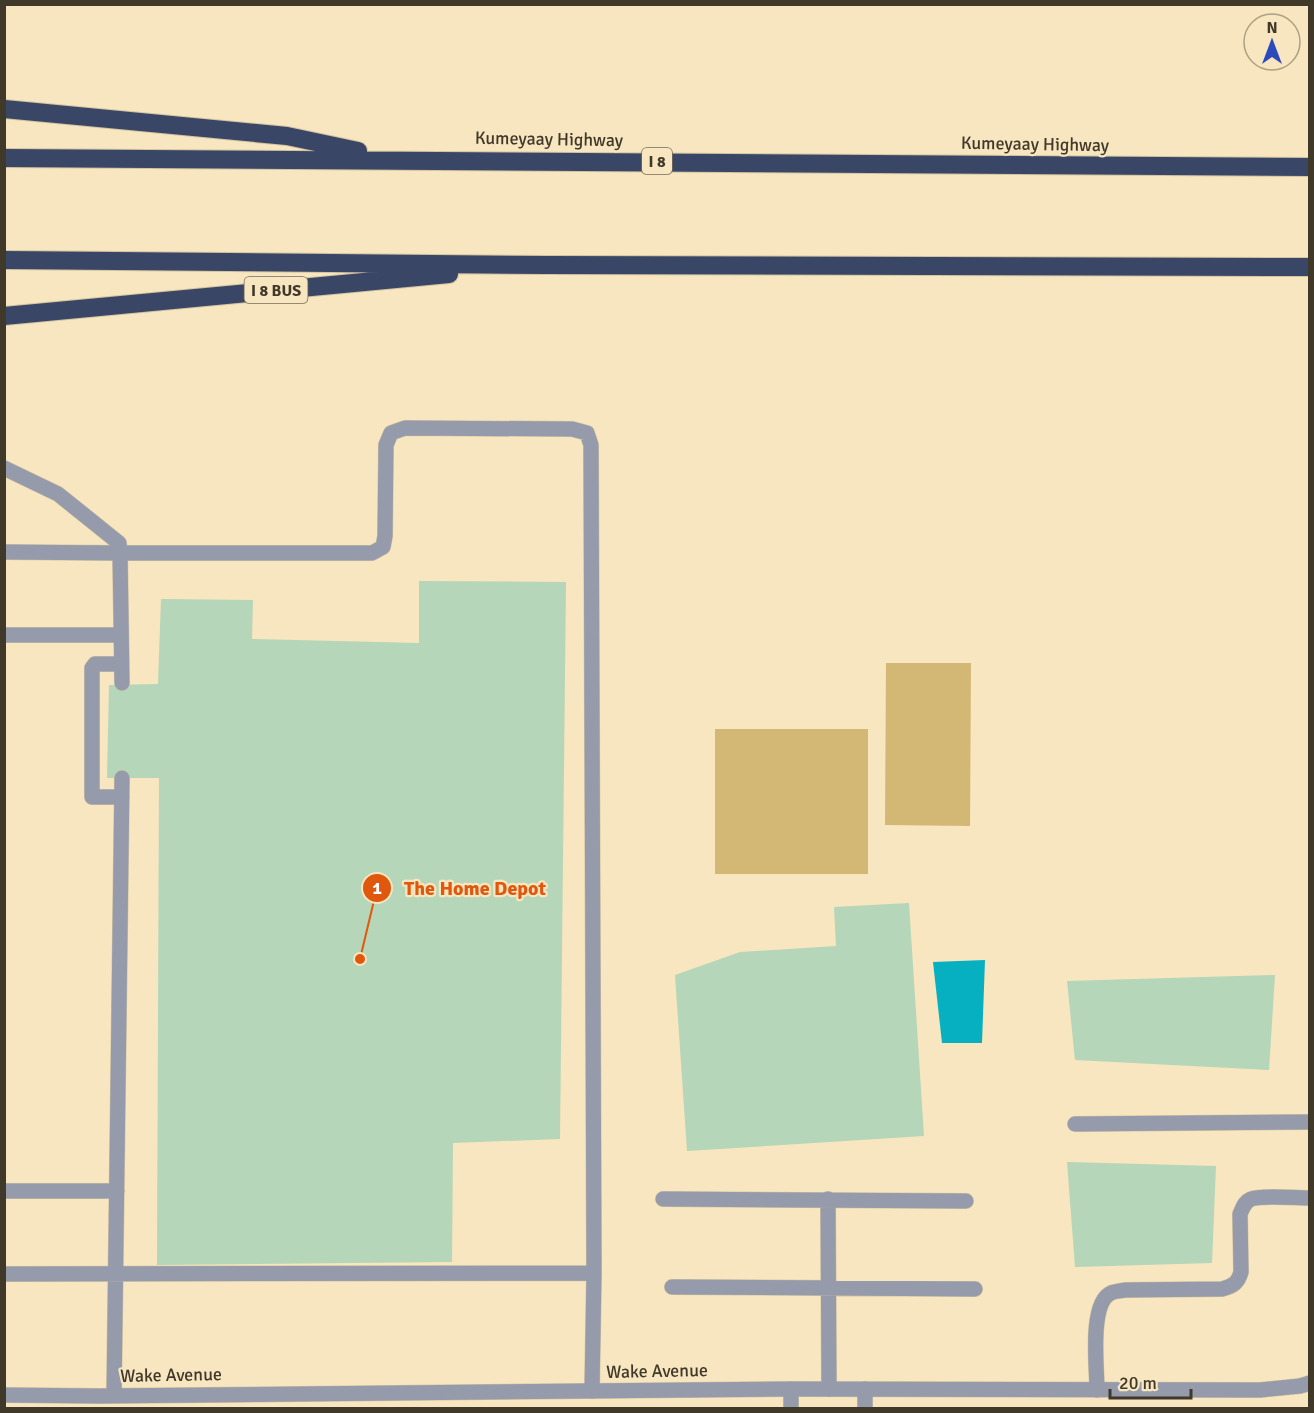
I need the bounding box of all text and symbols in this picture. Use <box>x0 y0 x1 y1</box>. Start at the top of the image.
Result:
north arrow <box>1242 12 1302 72</box>
text: N <box>1266 18 1278 38</box>
street label: Kumeyaay Highway <box>475 127 624 151</box>
street label: Kumeyaay Highway <box>961 132 1110 156</box>
road number: I 8 <box>642 148 672 174</box>
road number: I 8 BUS <box>244 277 308 303</box>
callout: The Home Depot <box>362 869 558 907</box>
text: The Home Depot <box>404 876 547 901</box>
text: 1 <box>372 877 382 899</box>
street label: Wake Avenue <box>606 1359 708 1383</box>
scale bar <box>1110 1362 1191 1400</box>
street label: Wake Avenue <box>120 1363 222 1387</box>
text: 20 m <box>1119 1372 1157 1394</box>

